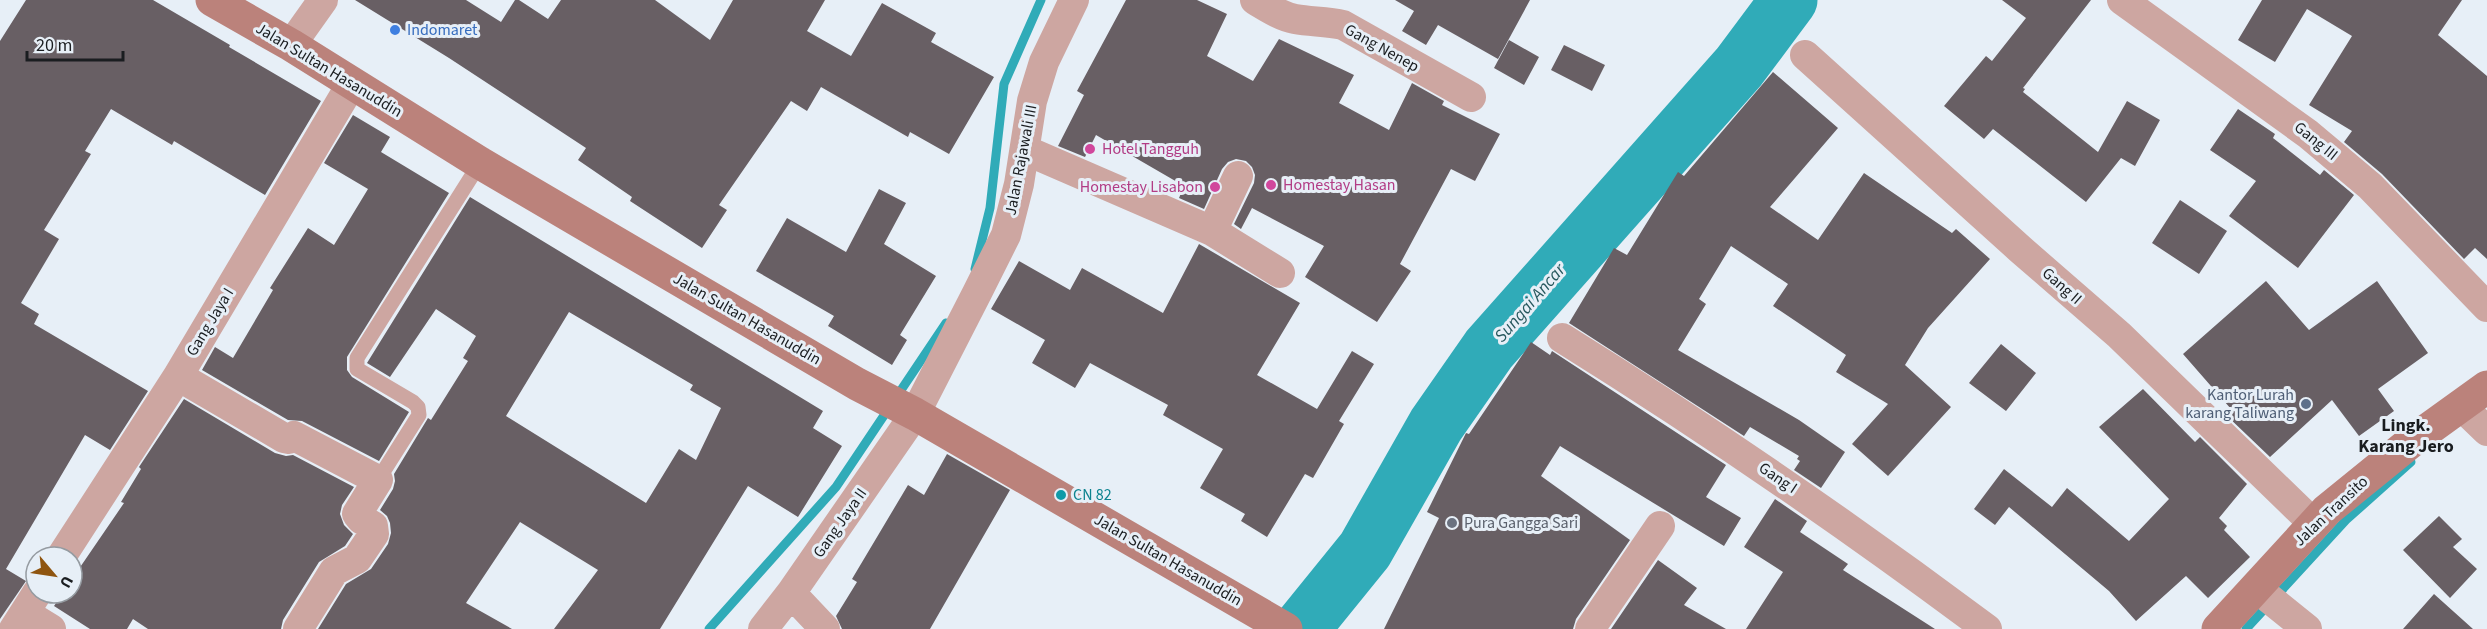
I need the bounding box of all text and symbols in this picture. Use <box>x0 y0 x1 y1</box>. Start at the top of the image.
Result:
street label: Jalan Sultan Hasanuddin <box>252 17 406 123</box>
place label: Indomaret <box>407 19 478 41</box>
street label: Gang Nenep <box>1341 19 1423 78</box>
marker: Indomaret <box>388 23 402 37</box>
scale bar <box>27 24 123 62</box>
text: 20 m <box>36 33 72 58</box>
street label: Jalan Rajawali III <box>999 103 1043 217</box>
street label: Gang III <box>2289 117 2343 165</box>
place label: Hotel Tangguh <box>1102 138 1199 160</box>
marker: Hotel Tangguh <box>1083 142 1097 156</box>
place label: Homestay Hasan <box>1283 174 1396 196</box>
place label: Homestay Lisabon <box>1080 176 1203 198</box>
marker: Homestay Hasan <box>1264 178 1278 192</box>
marker: Homestay Lisabon <box>1208 180 1222 194</box>
water label: Sungai Ancar <box>1489 258 1572 348</box>
street label: Gang II <box>2037 262 2087 310</box>
street label: Jalan Sultan Hasanuddin <box>669 268 825 370</box>
street label: Gang Jaya I <box>181 284 239 360</box>
place label: Kantor Lurah karang Taliwang <box>2185 384 2294 424</box>
marker: Kantor Lurah karang Taliwang <box>2299 397 2313 411</box>
district label: Lingk. Karang Jero <box>2358 413 2454 459</box>
street label: Gang I <box>1754 457 1802 499</box>
street label: Jalan Transito <box>2289 471 2373 551</box>
street label: Gang Jaya II <box>808 484 872 562</box>
place label: CN 82 <box>1073 484 1112 506</box>
marker: CN 82 <box>1054 488 1068 502</box>
street label: Jalan Sultan Hasanuddin <box>1090 509 1246 611</box>
place label: Pura Gangga Sari <box>1464 512 1578 534</box>
marker: Pura Gangga Sari <box>1445 516 1459 530</box>
north arrow <box>24 545 84 605</box>
text: U <box>54 572 78 592</box>

